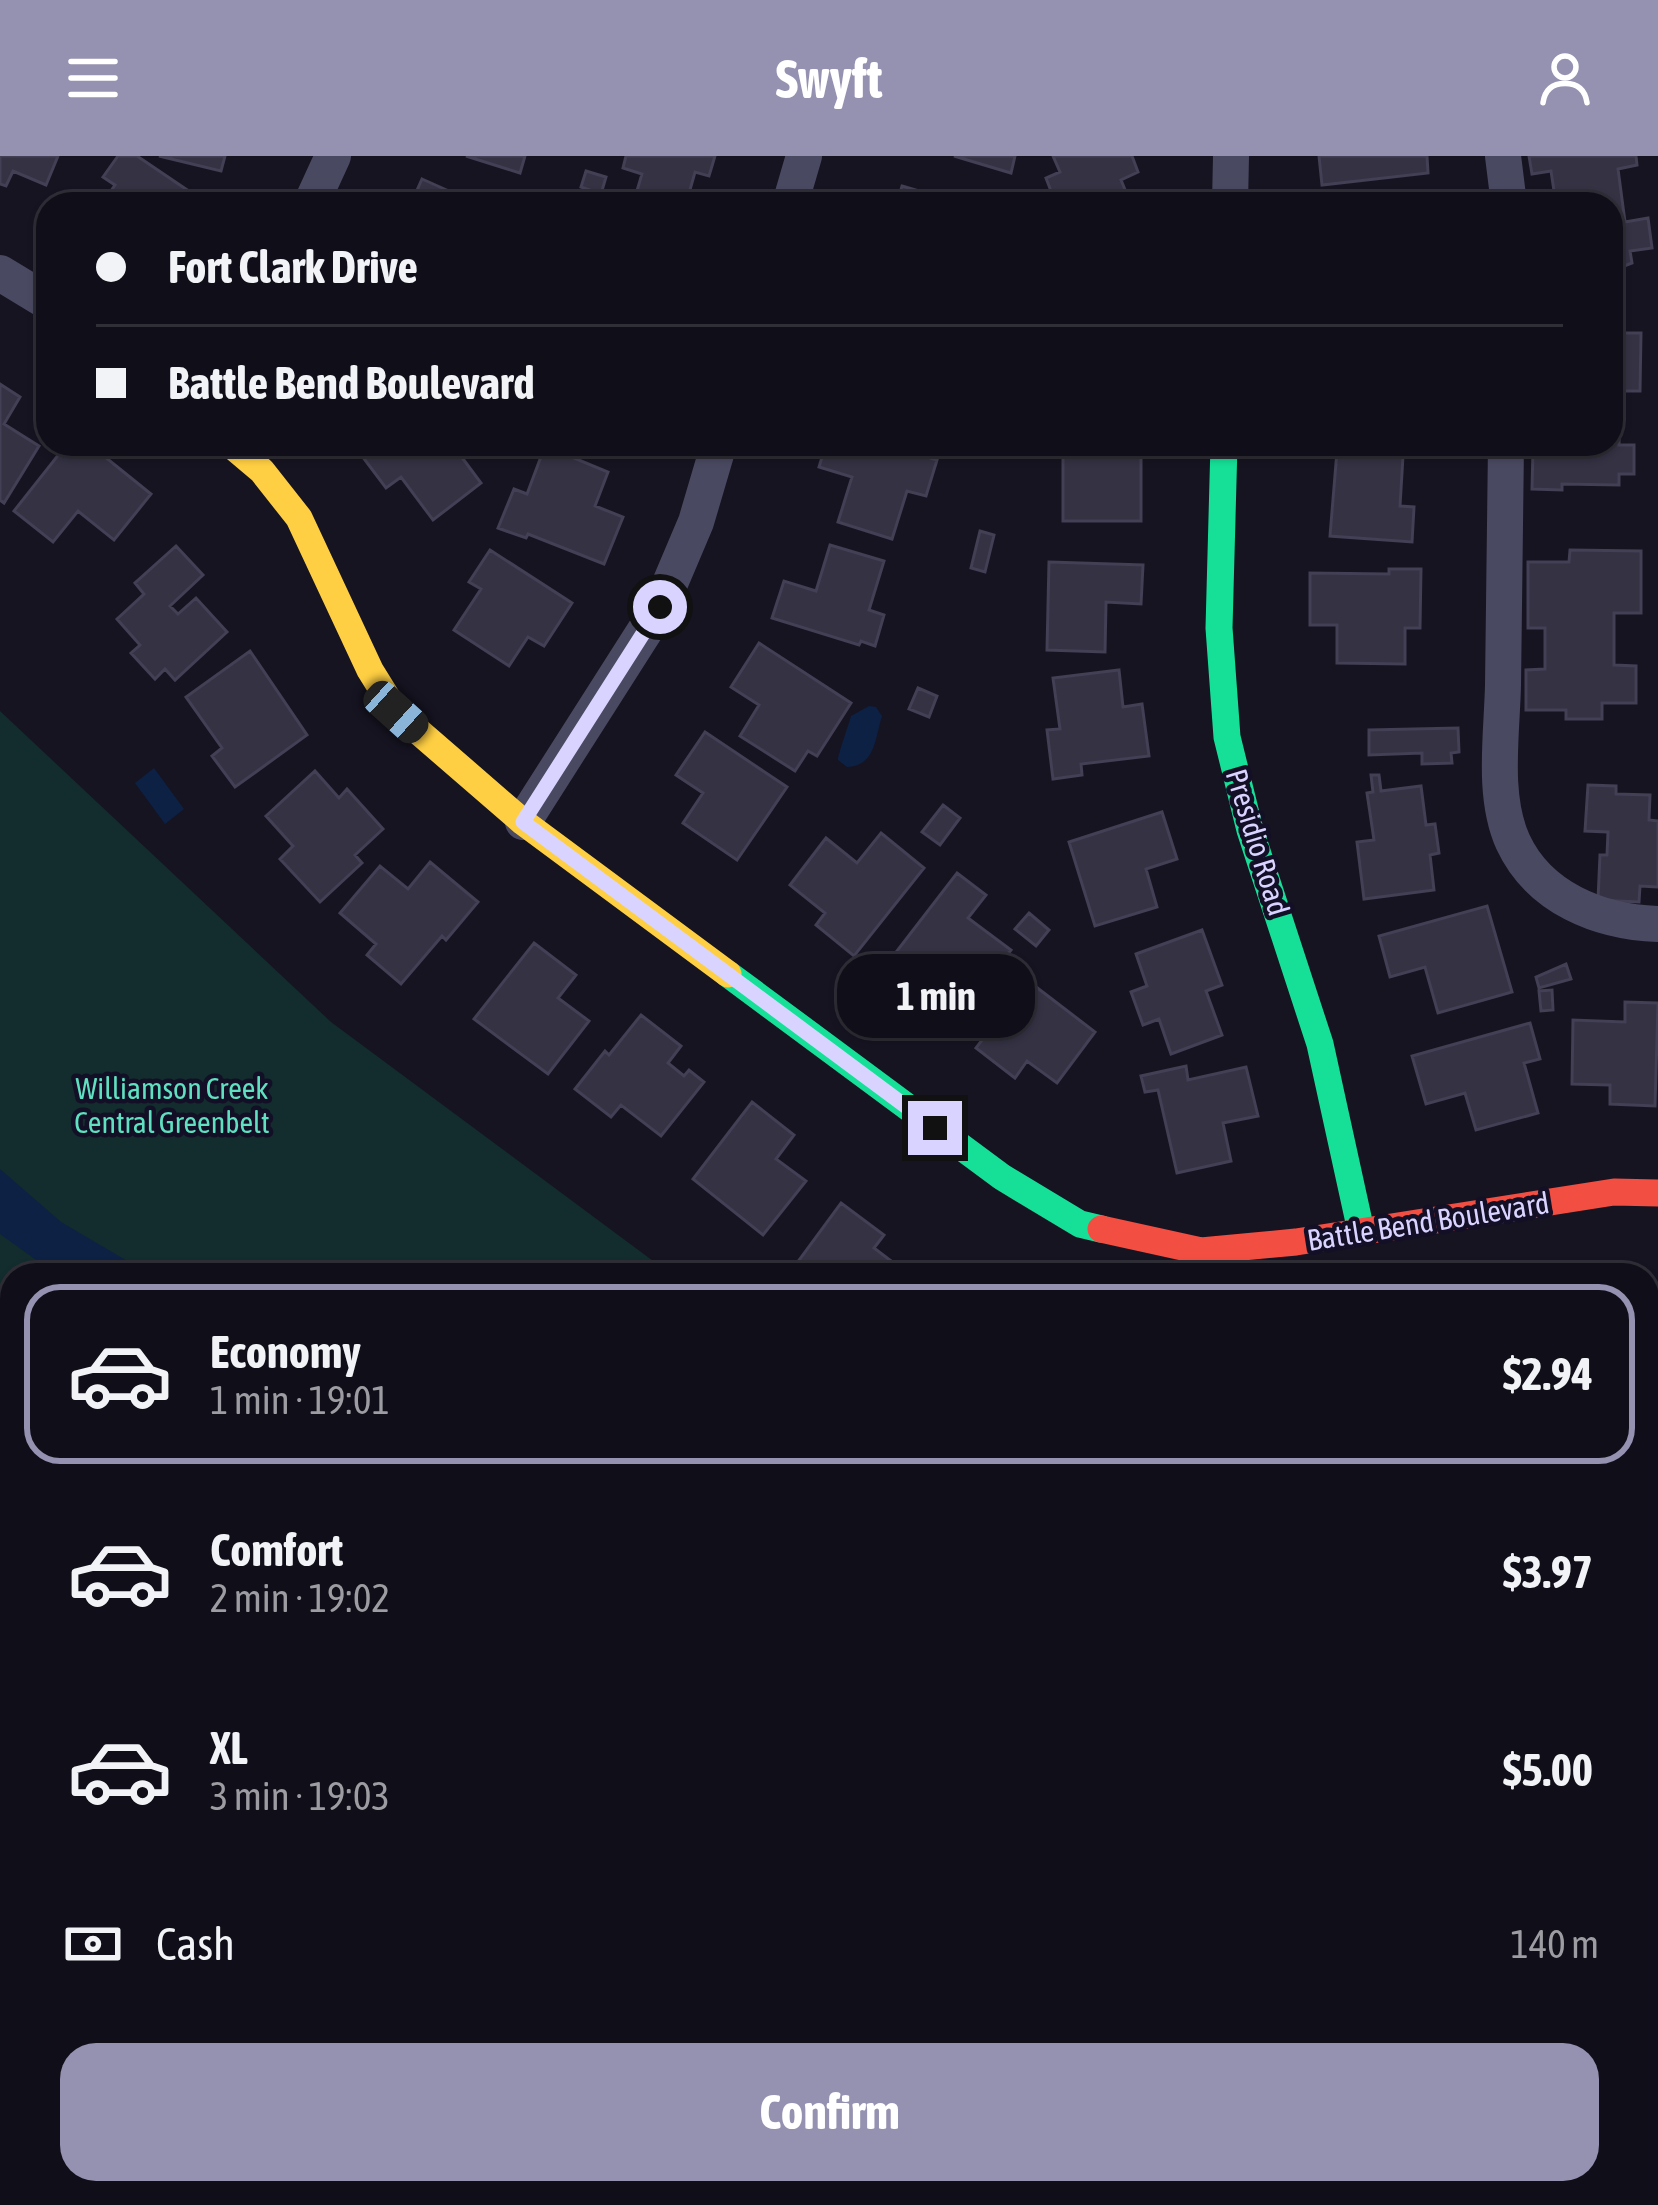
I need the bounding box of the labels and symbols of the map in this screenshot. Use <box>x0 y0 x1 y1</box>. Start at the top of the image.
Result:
route start <box>633 580 687 634</box>
car <box>357 675 435 749</box>
street label: Presidio Road <box>1220 765 1296 919</box>
callout: 1 min <box>836 954 1034 1038</box>
park label: Williamson Creek Central Greenbelt <box>74 1071 270 1139</box>
route end <box>908 1101 962 1155</box>
street label: Battle Bend Boulevard <box>1305 1185 1551 1257</box>

